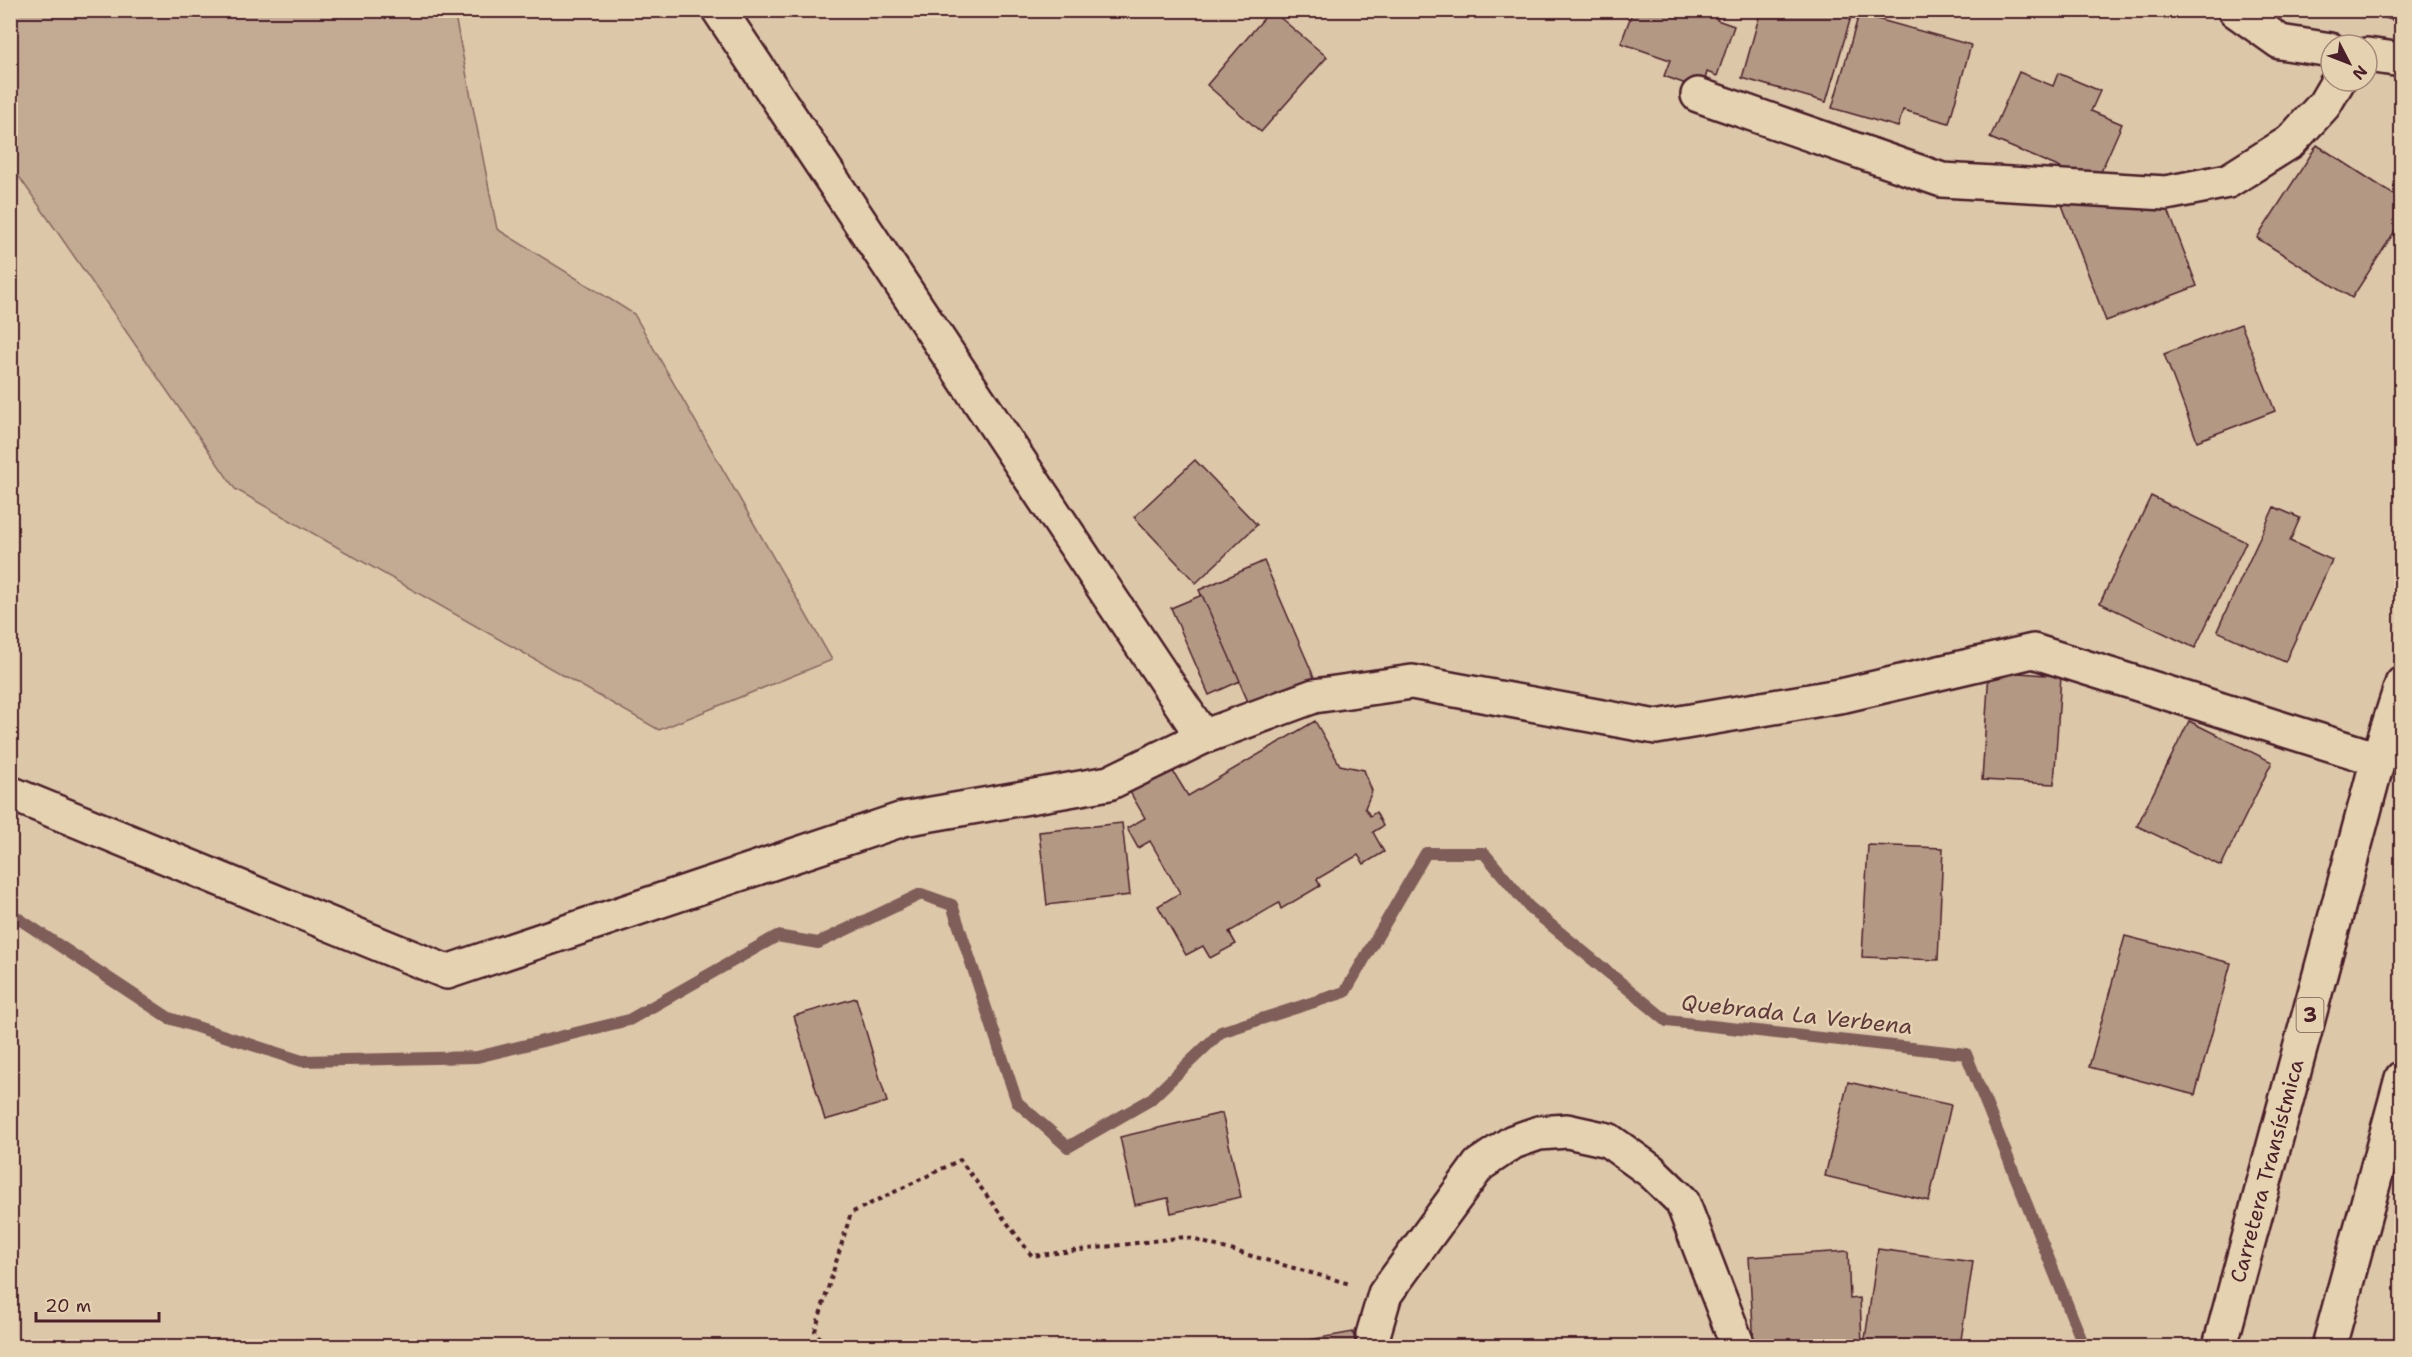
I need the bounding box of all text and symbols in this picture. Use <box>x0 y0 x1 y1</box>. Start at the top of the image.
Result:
north arrow <box>2319 33 2379 93</box>
text: N <box>2348 61 2372 84</box>
water label: Quebrada La Verbena <box>1680 988 1914 1041</box>
road number: 3 <box>2296 998 2324 1032</box>
street label: Carretera Transístmica <box>2224 1056 2310 1286</box>
scale bar <box>36 1285 159 1323</box>
text: 20 m <box>45 1294 91 1318</box>

